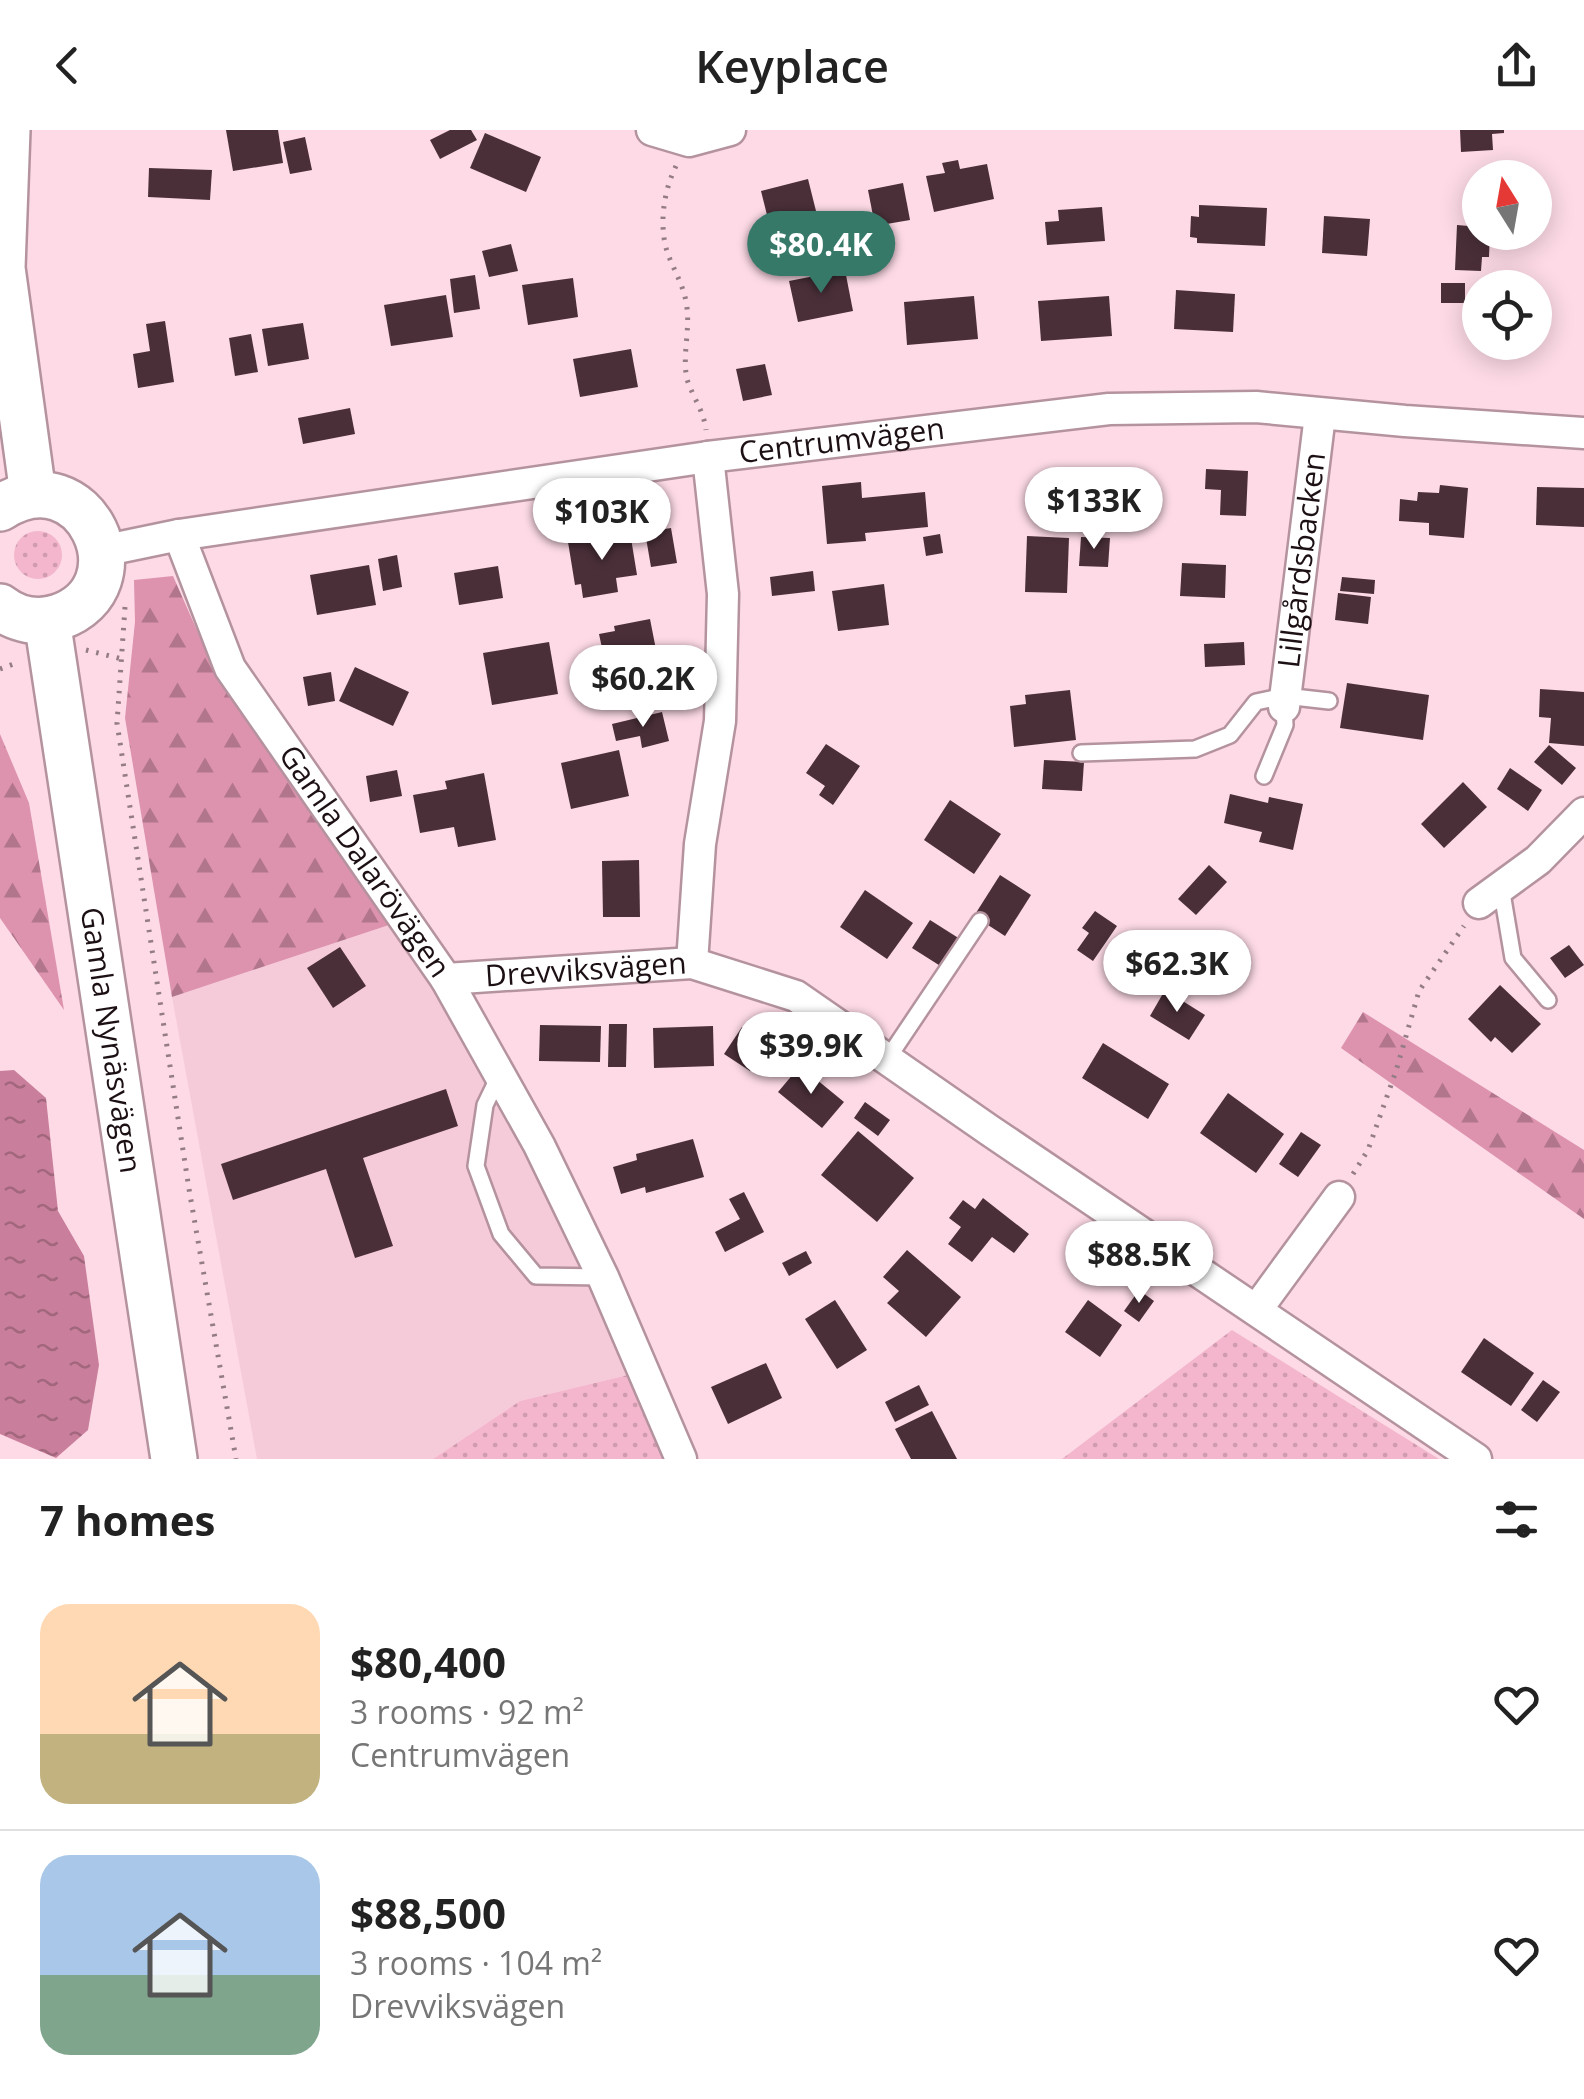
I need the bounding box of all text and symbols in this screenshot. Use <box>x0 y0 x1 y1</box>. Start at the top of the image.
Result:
text: Keyplace <box>695 35 889 96</box>
icon: back <box>40 38 95 93</box>
icon: share <box>1489 38 1544 93</box>
north arrow <box>1462 160 1552 250</box>
map controls <box>1462 160 1552 360</box>
pin: $80.4K <box>740 211 902 296</box>
text: $80.4K <box>769 222 873 265</box>
button: locate <box>1462 270 1552 360</box>
street label: Centrumvägen <box>737 407 946 472</box>
street label: Lillgårdsbacken <box>1267 450 1334 670</box>
pin: $133K <box>1024 467 1164 552</box>
pin: $103K <box>532 478 672 563</box>
text: $133K <box>1047 478 1141 521</box>
text: $103K <box>555 489 649 532</box>
pin: $60.2K <box>562 645 724 730</box>
text: $60.2K <box>591 656 695 699</box>
street label: Gamla Dalarövägen <box>270 736 461 985</box>
street label: Gamla Nynäsvägen <box>72 904 152 1176</box>
pin: $62.3K <box>1096 930 1258 1015</box>
street label: Drevviksvägen <box>484 941 688 995</box>
text: $62.3K <box>1125 941 1229 984</box>
pin: $39.9K <box>730 1012 892 1097</box>
text: $39.9K <box>759 1023 863 1066</box>
pin: $88.5K <box>1058 1221 1220 1306</box>
text: $88.5K <box>1087 1232 1191 1275</box>
text: 7 homes <box>40 1491 215 1548</box>
icon: filters <box>1489 1492 1544 1547</box>
text: $80,400 <box>350 1633 506 1690</box>
icon: home <box>120 1644 240 1764</box>
icon: heart <box>1489 1677 1544 1732</box>
text: 3 rooms · 92 m² <box>350 1690 584 1733</box>
text: Centrumvägen <box>350 1733 570 1776</box>
text: $88,500 <box>350 1884 506 1941</box>
icon: home <box>120 1895 240 2015</box>
icon: heart <box>1489 1928 1544 1983</box>
text: 3 rooms · 104 m² <box>350 1941 602 1984</box>
text: Drevviksvägen <box>350 1984 565 2027</box>

